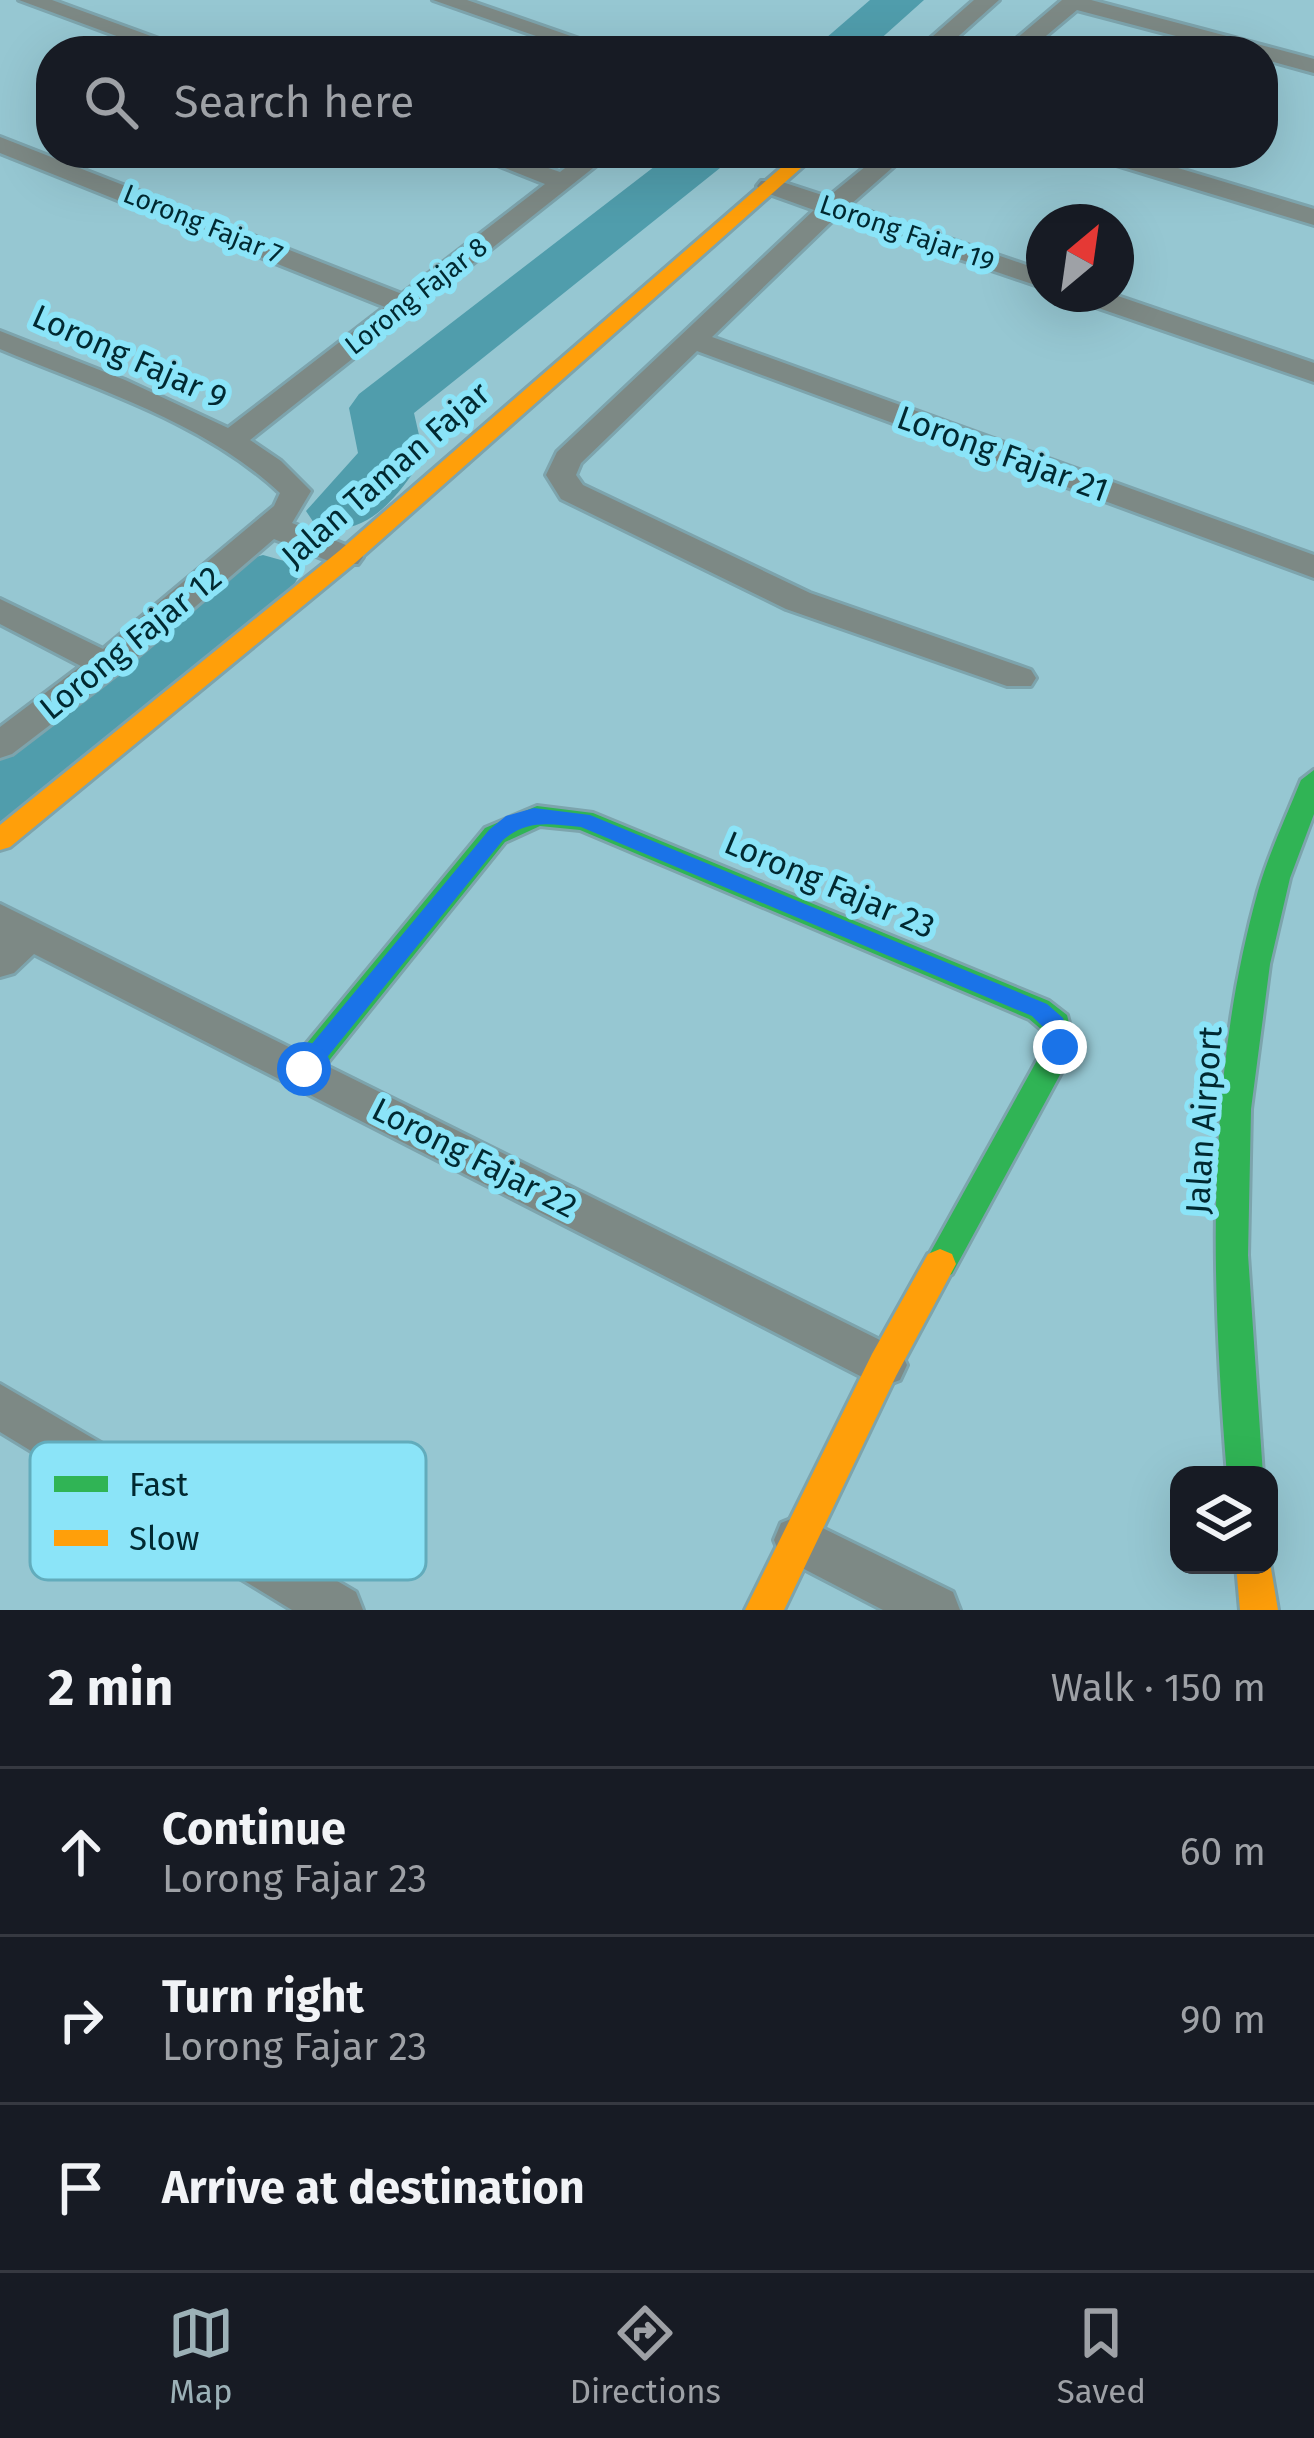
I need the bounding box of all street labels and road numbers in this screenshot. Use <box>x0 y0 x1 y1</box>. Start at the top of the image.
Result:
street label: Lorong Fajar 7 <box>119 178 287 270</box>
street label: Lorong Fajar 19 <box>815 188 999 278</box>
street label: Lorong Fajar 8 <box>338 231 494 361</box>
street label: Lorong Fajar 9 <box>26 296 233 418</box>
street label: Jalan Taman Fajar <box>273 373 498 576</box>
street label: Lorong Fajar 21 <box>892 397 1114 511</box>
street label: Lorong Fajar 12 <box>32 557 230 728</box>
street label: Lorong Fajar 23 <box>719 823 941 947</box>
street label: Jalan Airport <box>1177 1025 1231 1215</box>
street label: Lorong Fajar 22 <box>366 1089 584 1227</box>

